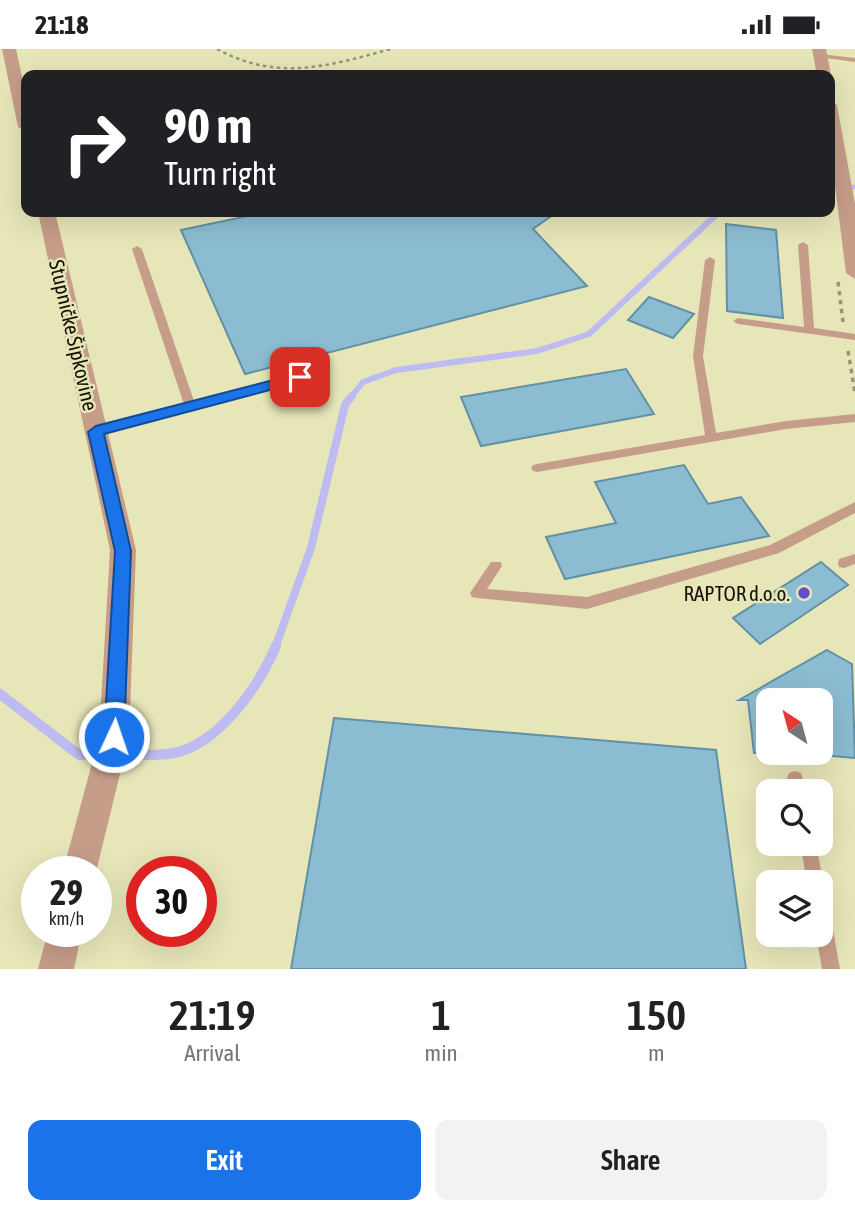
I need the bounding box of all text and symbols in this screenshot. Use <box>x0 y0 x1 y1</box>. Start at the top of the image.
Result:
text: 21:18 <box>35 10 89 40</box>
text: 90 m <box>164 97 252 153</box>
icon: right <box>49 98 140 189</box>
text: Turn right <box>164 155 277 192</box>
street label: Stupničke Šipkovine <box>45 257 103 413</box>
pin <box>270 347 330 407</box>
icon: arrive <box>281 358 319 396</box>
place label: RAPTOR d.o.o. <box>684 581 790 605</box>
marker: RAPTOR d.o.o. <box>796 585 812 601</box>
north arrow <box>756 688 833 765</box>
map controls <box>756 688 833 947</box>
position arrow <box>77 700 151 774</box>
button: search <box>756 779 833 856</box>
speed limit sign: 30 <box>126 856 217 947</box>
button: layers <box>756 870 833 947</box>
text: 29 <box>50 872 83 912</box>
text: km/h <box>49 908 84 929</box>
text: 21:19 <box>169 991 256 1039</box>
text: 1 <box>431 991 451 1039</box>
text: 150 <box>627 991 686 1039</box>
text: Arrival <box>184 1040 240 1066</box>
text: min <box>425 1040 458 1066</box>
text: m <box>648 1040 665 1066</box>
button: Exit <box>28 1120 421 1200</box>
button: Share <box>435 1120 827 1200</box>

